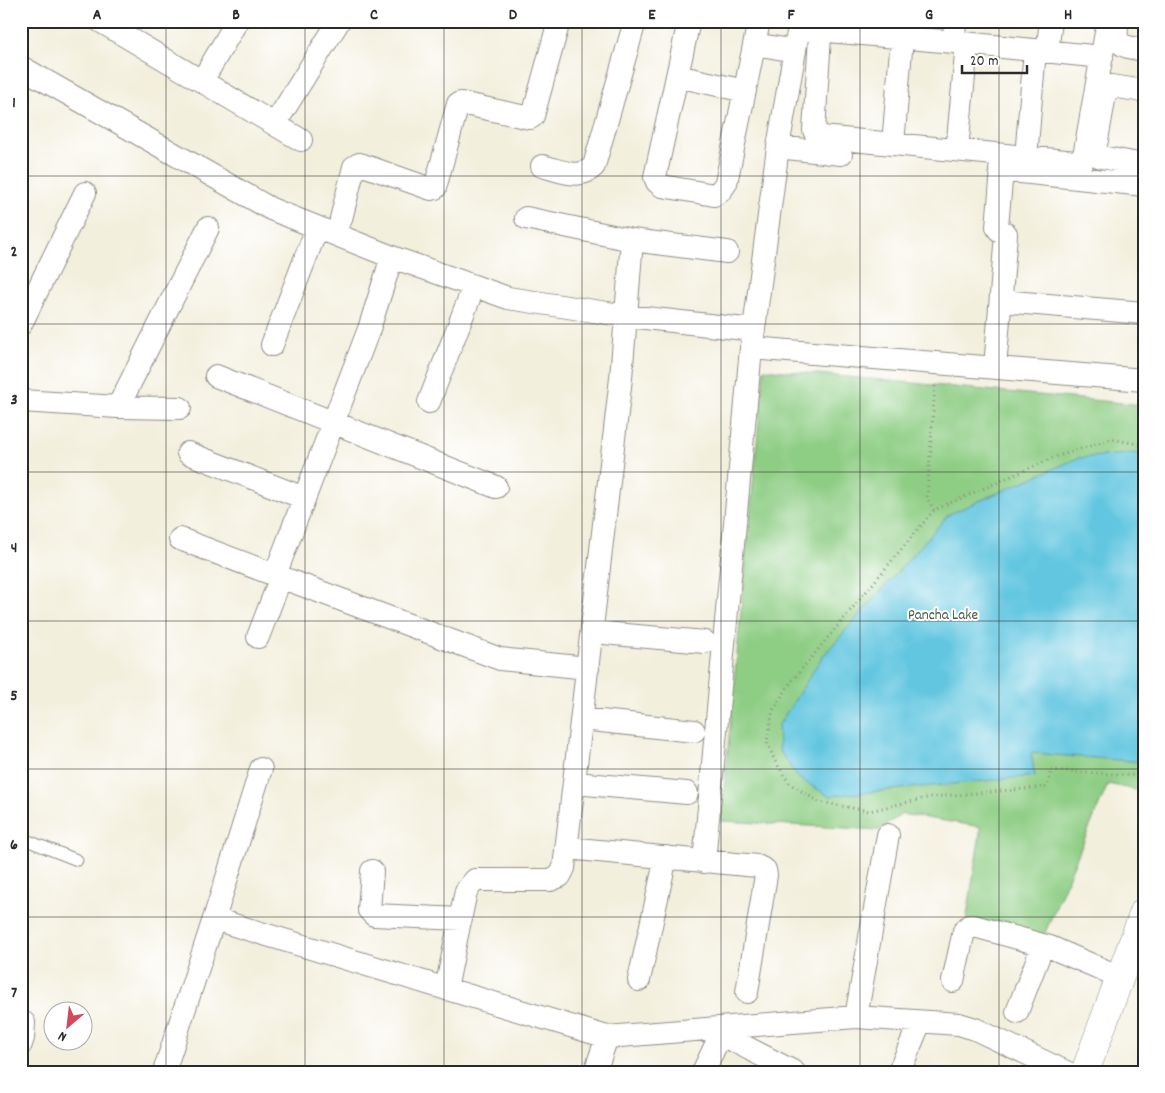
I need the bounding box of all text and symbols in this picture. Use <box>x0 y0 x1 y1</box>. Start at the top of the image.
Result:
text: A <box>93 4 102 27</box>
text: B <box>232 4 240 27</box>
text: C <box>370 4 378 27</box>
text: D <box>509 4 518 27</box>
text: E <box>648 4 656 27</box>
text: F <box>787 4 795 27</box>
text: G <box>925 4 933 27</box>
text: H <box>1064 4 1072 27</box>
scale bar <box>962 42 1028 74</box>
text: 20 m <box>970 51 998 73</box>
text: 1 <box>12 92 16 115</box>
text: 2 <box>11 241 18 264</box>
text: 3 <box>10 389 18 412</box>
text: 4 <box>11 537 17 560</box>
park label: Pancha Lake <box>908 605 978 627</box>
text: 5 <box>10 685 18 708</box>
text: 6 <box>10 834 18 857</box>
text: 7 <box>11 982 17 1005</box>
north arrow <box>42 1000 92 1050</box>
text: N <box>55 1025 71 1046</box>

